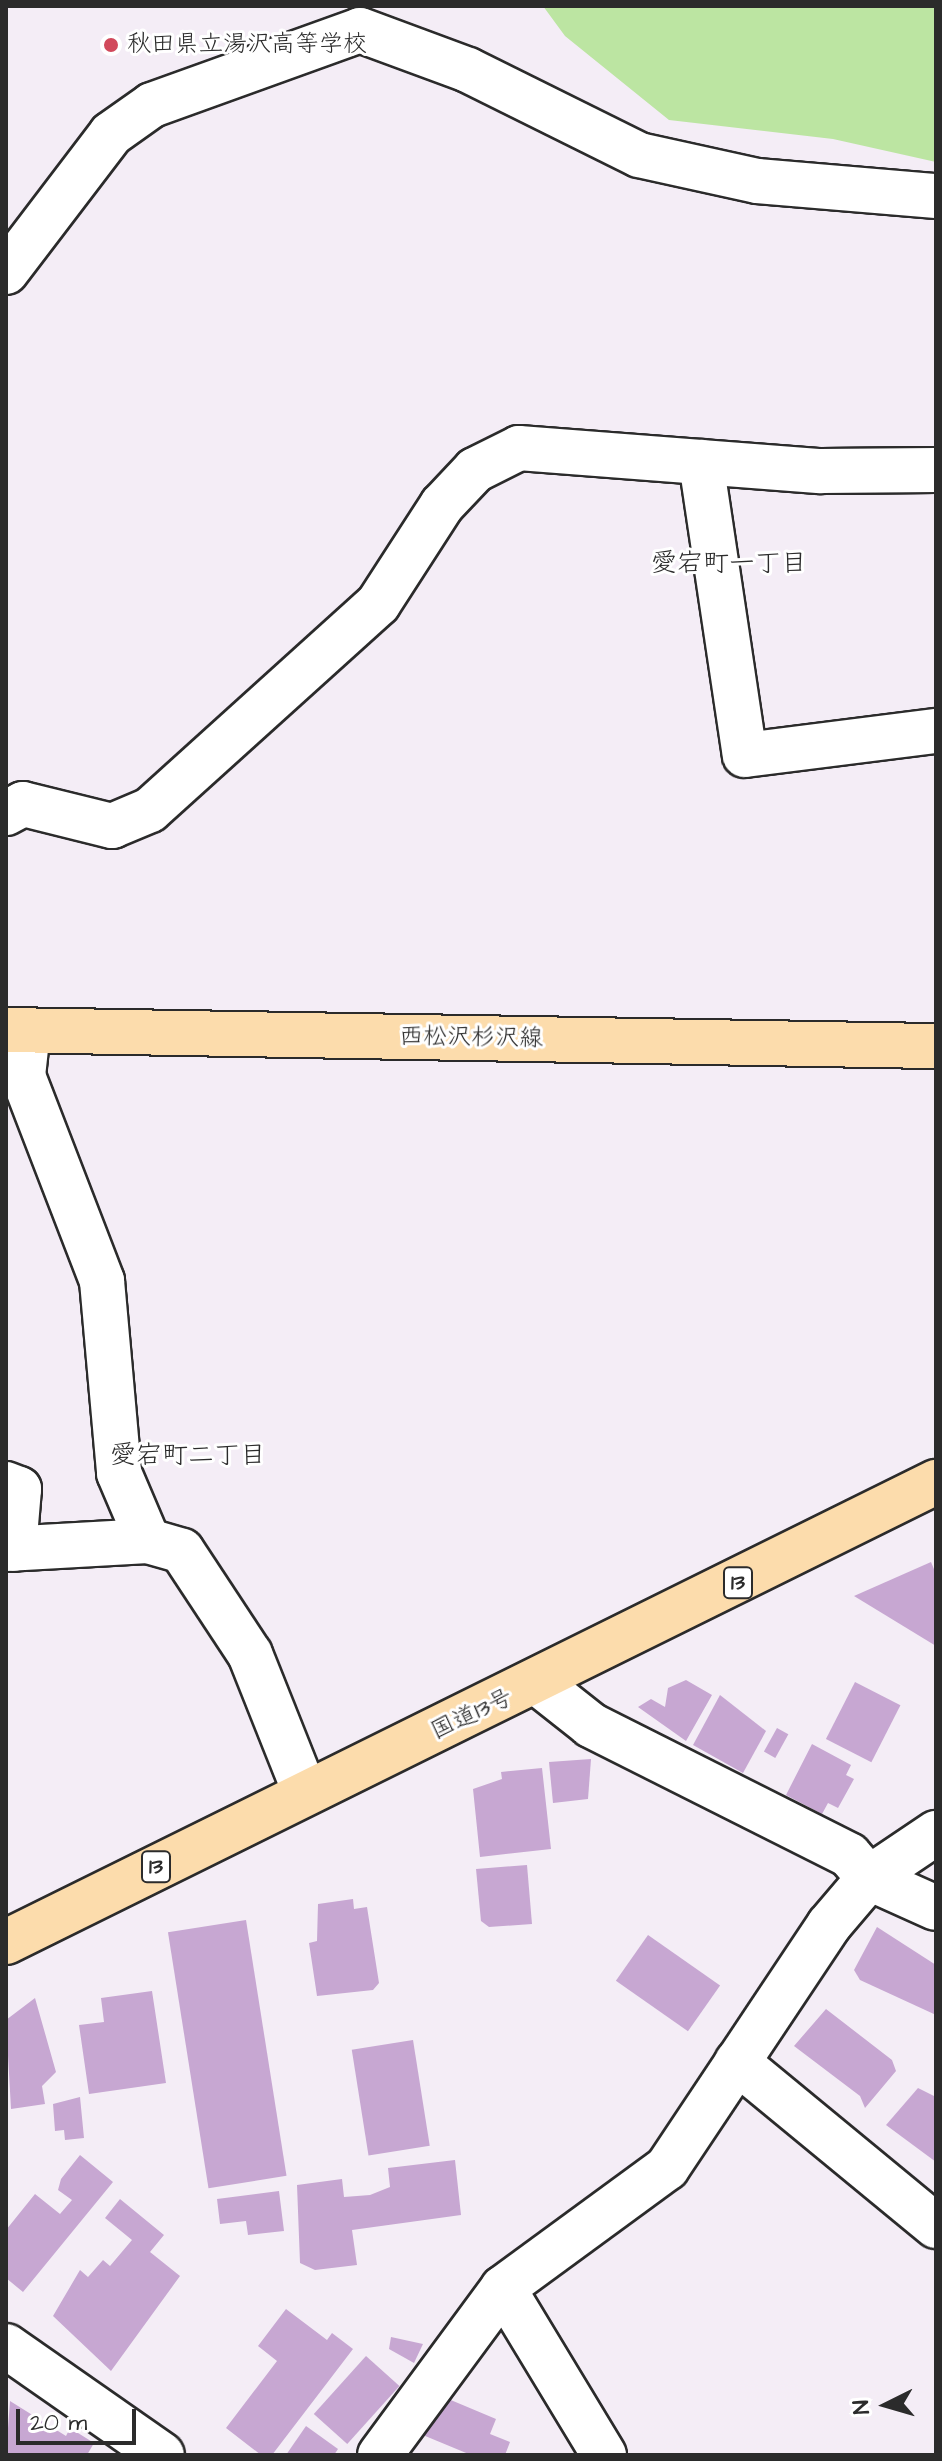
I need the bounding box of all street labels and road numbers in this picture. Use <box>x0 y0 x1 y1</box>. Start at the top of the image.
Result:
street label: 西松沢杉沢線 <box>399 1022 543 1054</box>
road number: 13 <box>722 1565 754 1601</box>
street label: 国道13号 <box>426 1684 518 1746</box>
road number: 13 <box>140 1849 172 1885</box>

